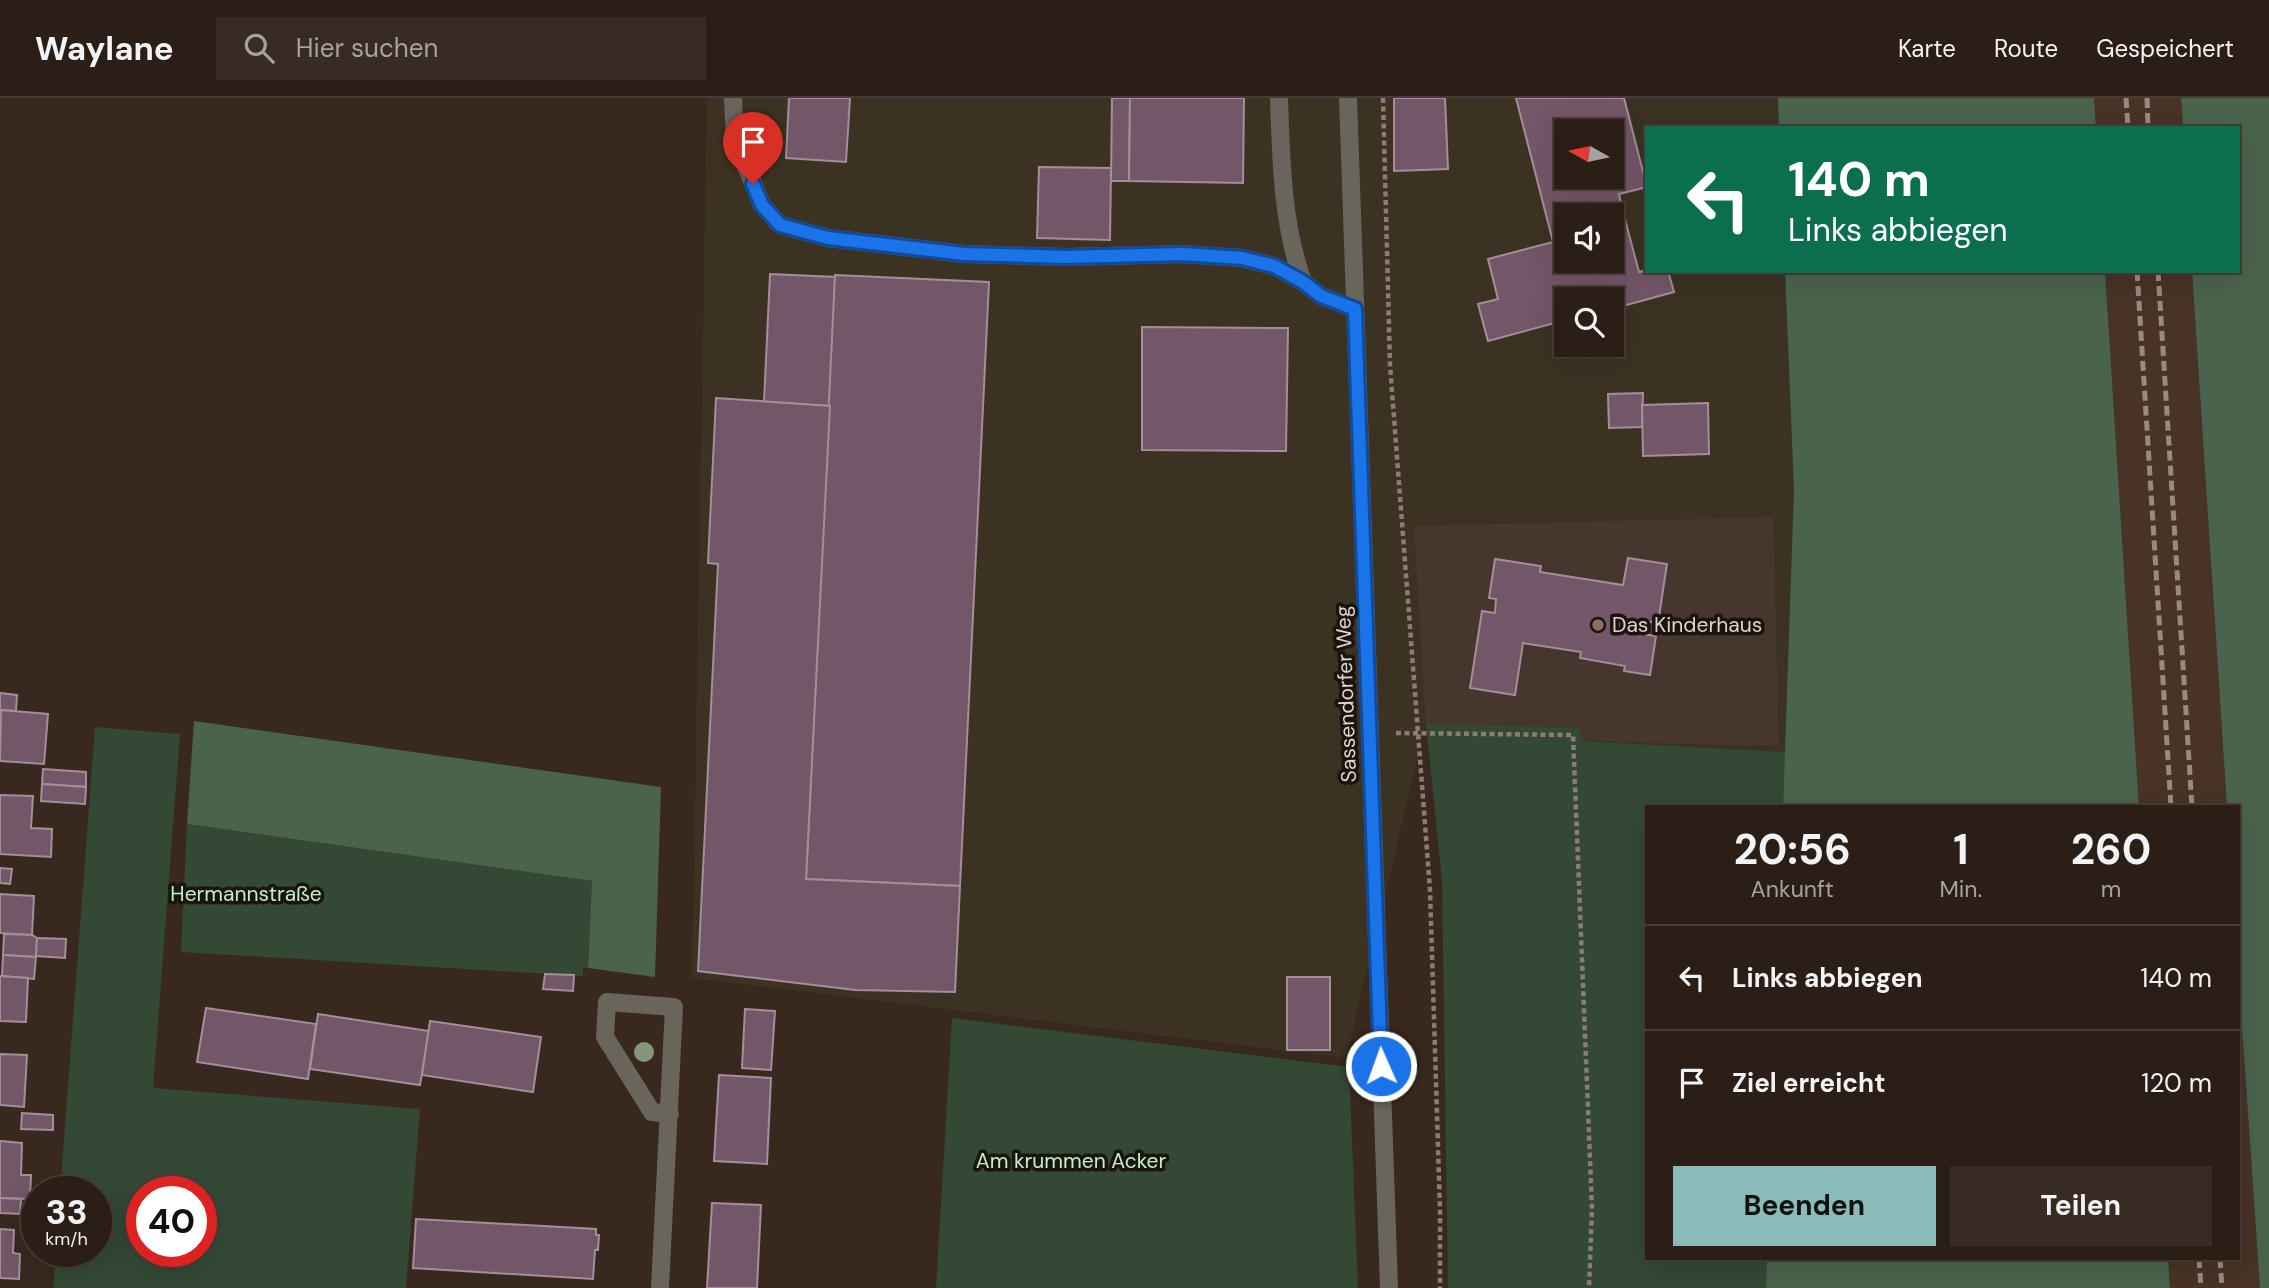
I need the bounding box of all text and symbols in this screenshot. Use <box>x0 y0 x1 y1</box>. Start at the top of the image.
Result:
search box <box>216 17 706 80</box>
text: Waylane <box>35 27 174 70</box>
icon: search <box>240 29 278 67</box>
text: Hier suchen <box>296 31 438 65</box>
text: Karte <box>1898 33 1956 64</box>
text: Route <box>1994 33 2058 64</box>
text: Gespeichert <box>2096 33 2234 64</box>
pin <box>723 112 783 184</box>
north arrow <box>1554 119 1624 189</box>
map controls <box>1554 119 1624 357</box>
icon: arrive <box>734 123 772 161</box>
text: 140 m <box>1788 147 1930 211</box>
icon: left <box>1673 154 1764 245</box>
button: sound <box>1554 203 1624 273</box>
text: Links abbiegen <box>1788 209 2008 251</box>
button: search <box>1554 287 1624 357</box>
street label: Sassendorfer Weg <box>1329 605 1363 783</box>
place label: Das Kinderhaus <box>1612 611 1762 639</box>
marker: Das Kinderhaus <box>1590 617 1606 633</box>
text: 20:56 <box>1734 822 1851 877</box>
text: 1 <box>1953 822 1968 877</box>
text: 260 <box>2071 822 2151 877</box>
text: Ankunft <box>1751 874 1834 904</box>
text: Min. <box>1940 874 1982 904</box>
text: m <box>2101 874 2121 904</box>
park label: Hermannstraße <box>170 880 322 908</box>
icon: left <box>1673 959 1711 997</box>
text: Links abbiegen <box>1732 961 1922 995</box>
text: 140 m <box>2140 961 2212 995</box>
position arrow <box>1344 1029 1418 1103</box>
icon: arrive <box>1673 1064 1711 1102</box>
text: Ziel erreicht <box>1732 1066 1885 1100</box>
text: 120 m <box>2141 1066 2212 1100</box>
park label: Am krummen Acker <box>976 1147 1166 1175</box>
button: Beenden <box>1673 1166 1936 1246</box>
button: Teilen <box>1950 1166 2212 1246</box>
speed limit sign: 40 <box>126 1176 217 1267</box>
text: 33 <box>45 1189 88 1235</box>
text: km/h <box>45 1227 88 1251</box>

